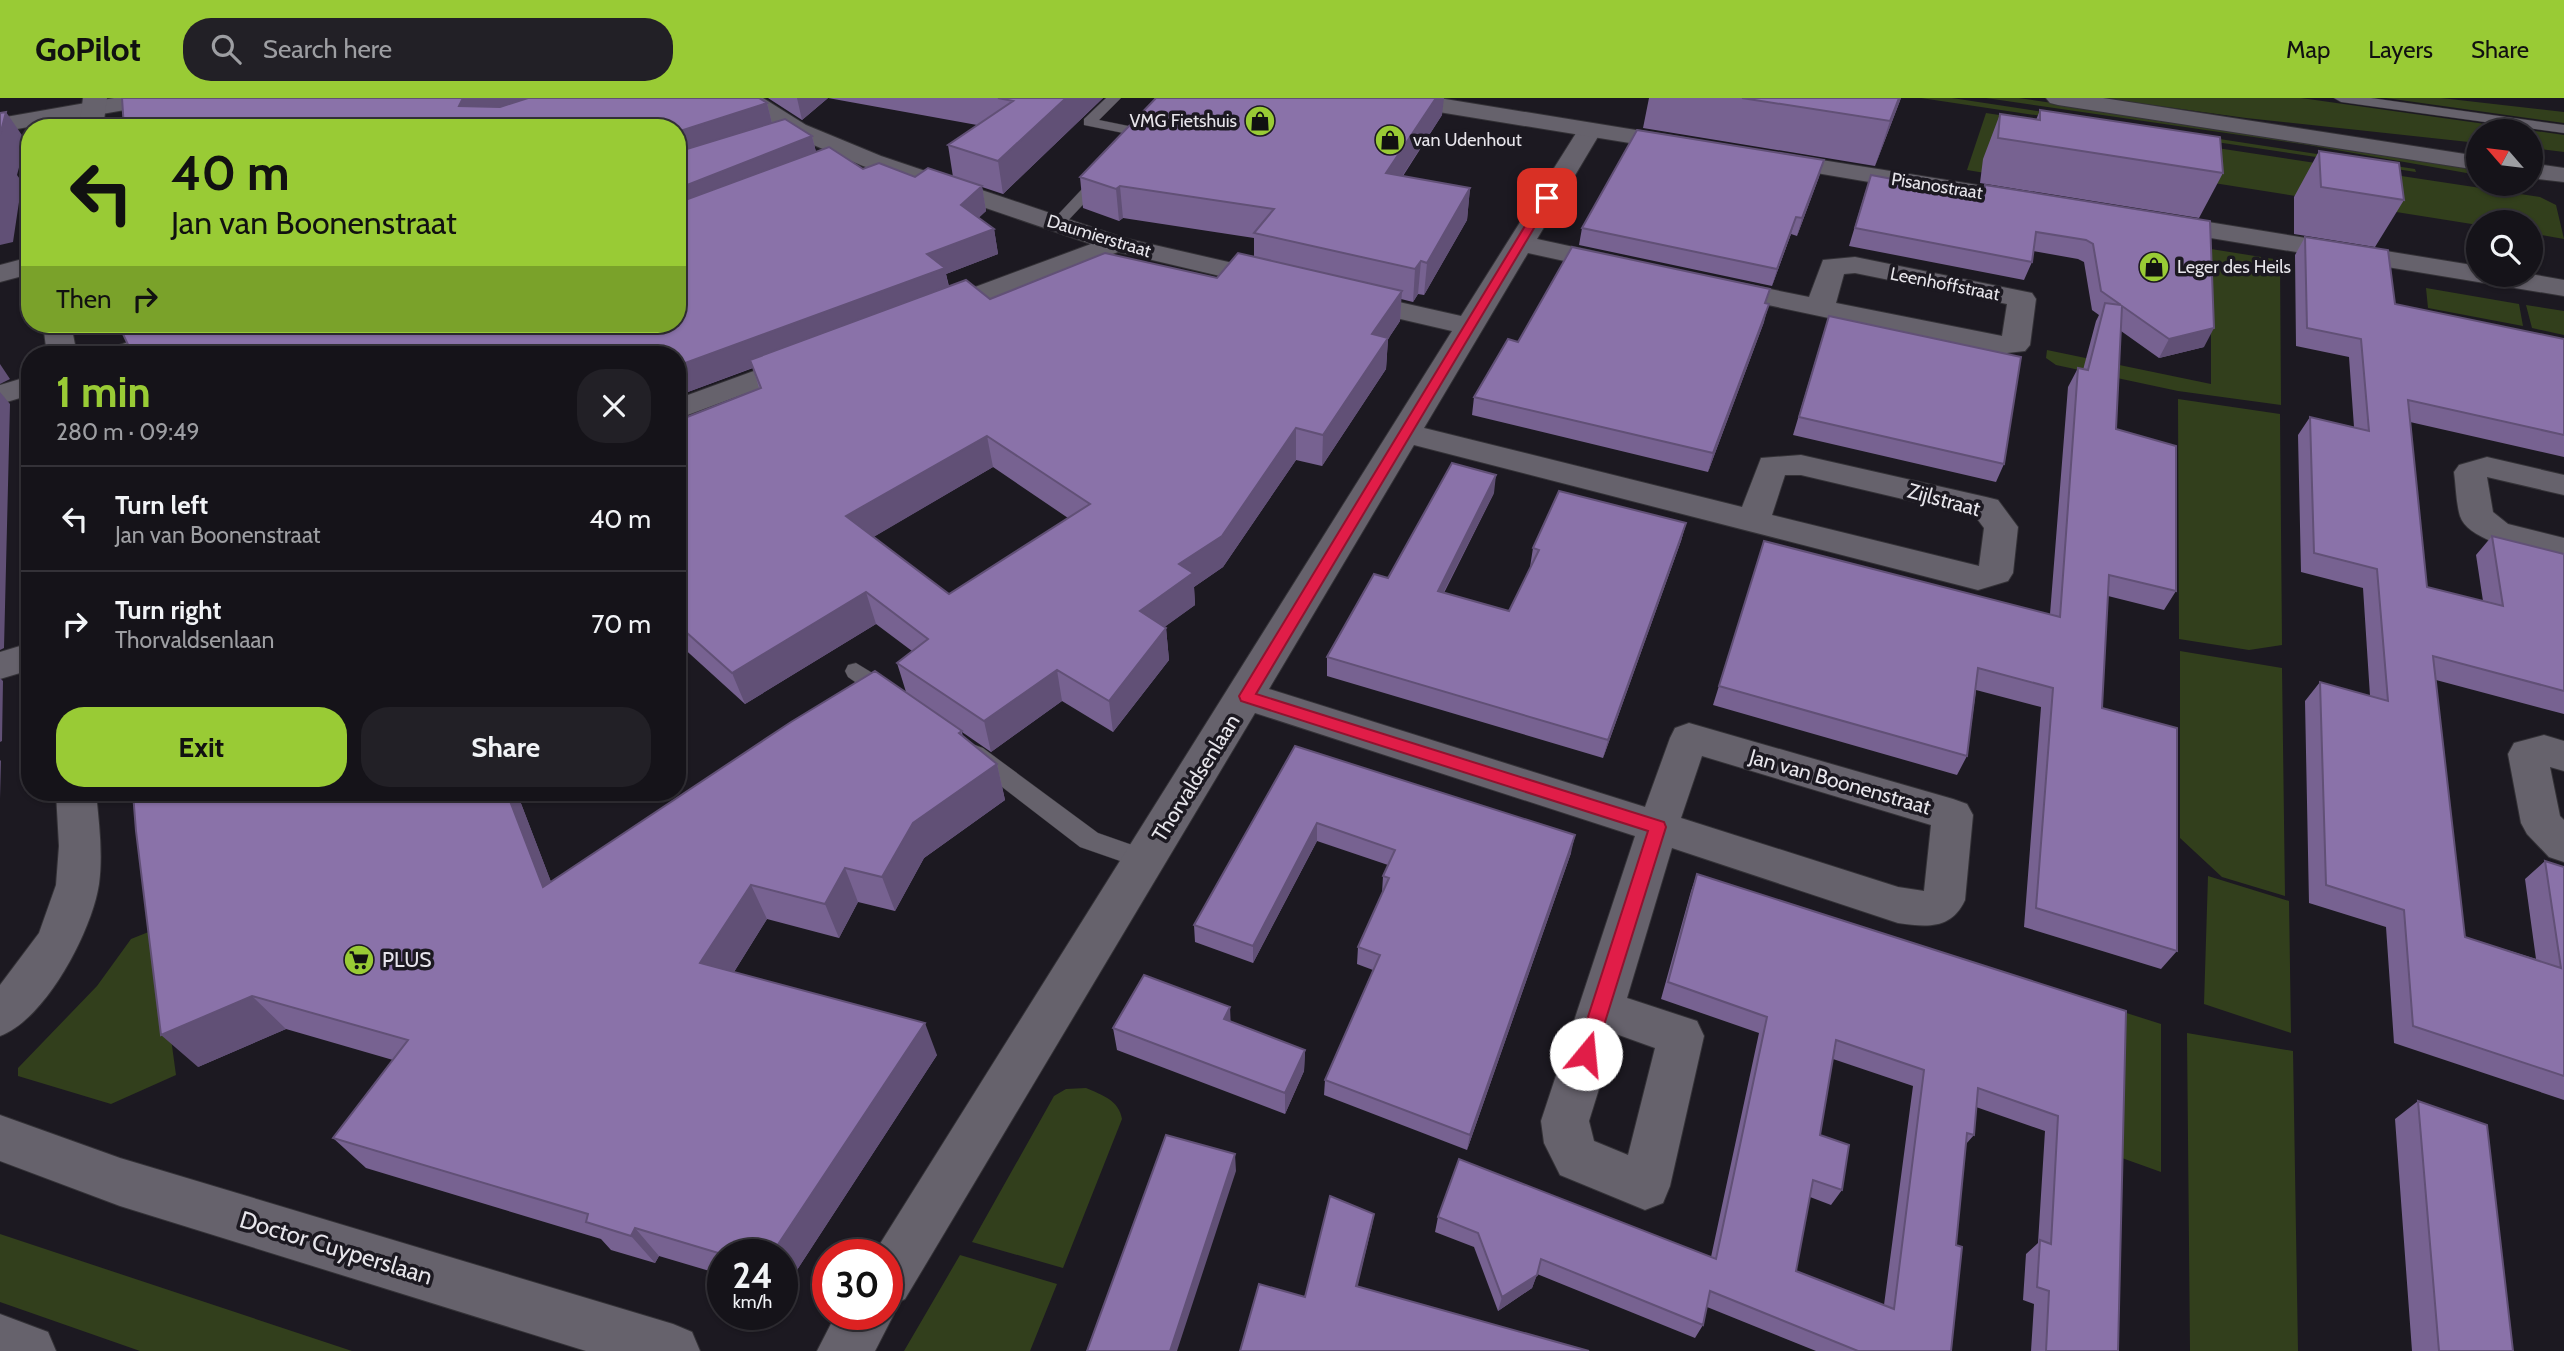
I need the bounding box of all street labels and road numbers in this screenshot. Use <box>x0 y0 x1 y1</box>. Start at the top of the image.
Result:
street label: Pisanostraat <box>1890 168 1984 204</box>
street label: Daumierstraat <box>1044 210 1154 262</box>
street label: Leenhoffstraat <box>1888 263 2002 305</box>
street label: Zijlstraat <box>1905 478 1983 522</box>
street label: Thorvaldsenlaan <box>1146 709 1245 846</box>
street label: Jan van Boonenstraat <box>1746 743 1934 819</box>
street label: Doctor Cuyperslaan <box>236 1204 436 1291</box>

